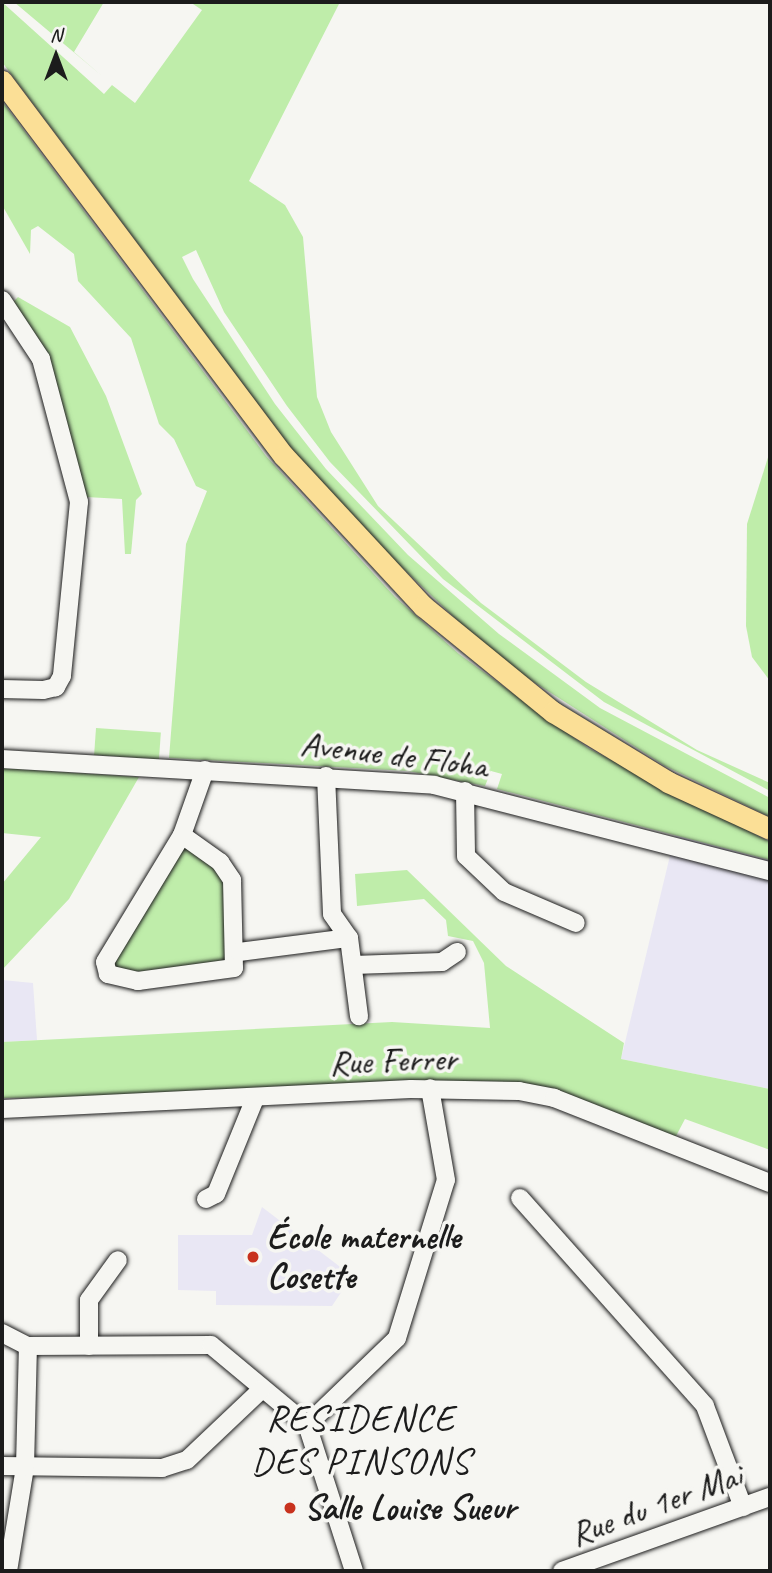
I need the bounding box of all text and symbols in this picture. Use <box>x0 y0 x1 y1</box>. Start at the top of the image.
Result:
north arrow <box>21 21 91 91</box>
text: N <box>50 23 62 47</box>
street label: Avenue de Floha <box>298 723 490 787</box>
street label: Rue Ferrer <box>329 1038 457 1084</box>
place label: École maternelle Cosette <box>267 1216 461 1298</box>
marker: École maternelle Cosette <box>245 1249 261 1265</box>
district label: RESIDENCE DES PINSONS <box>254 1397 468 1484</box>
street label: Rue du 1er Mai <box>564 1454 748 1556</box>
place label: Salle Louise Sueur <box>304 1487 516 1529</box>
marker: Salle Louise Sueur <box>282 1500 298 1516</box>

